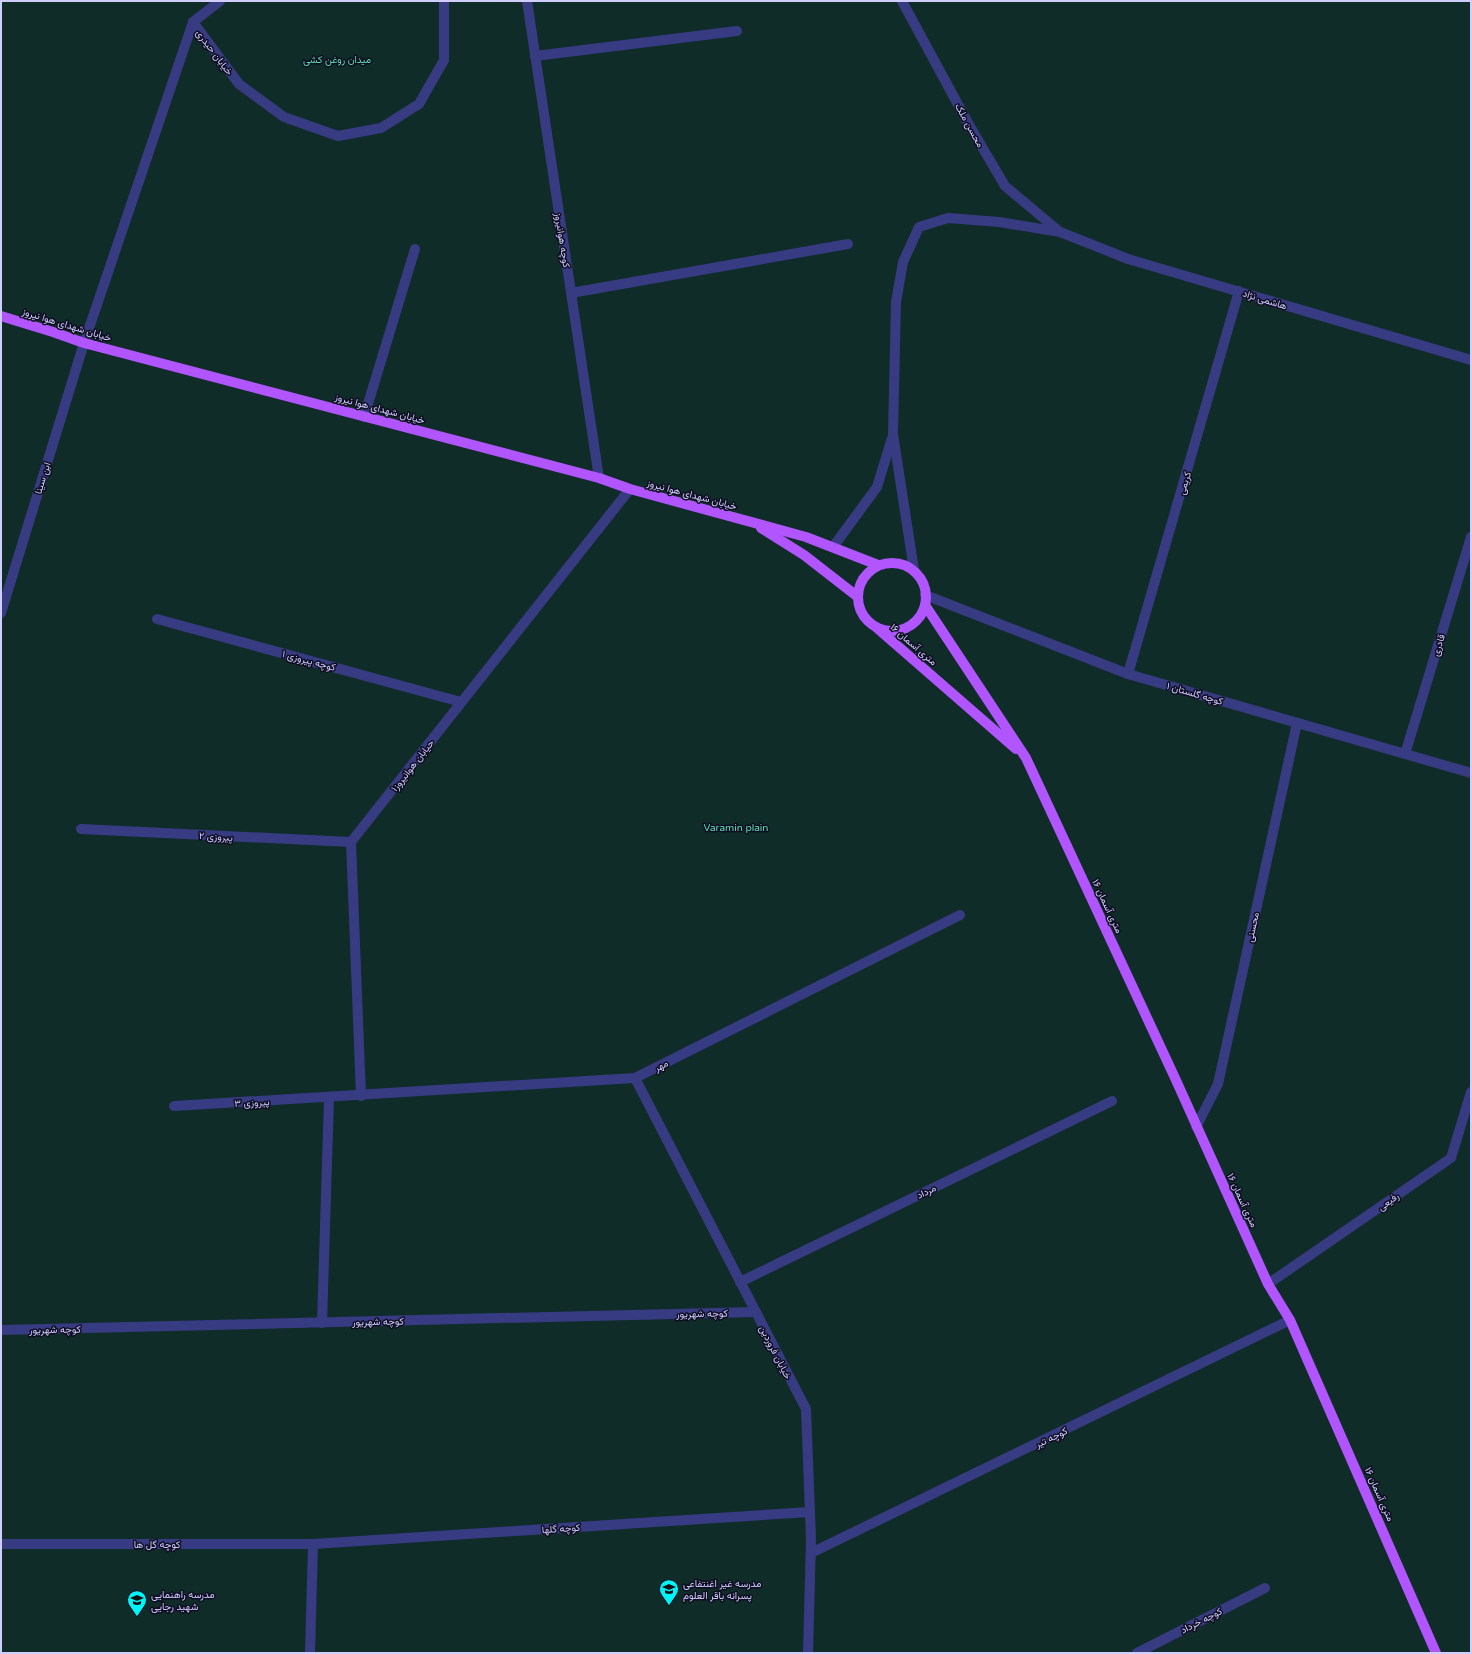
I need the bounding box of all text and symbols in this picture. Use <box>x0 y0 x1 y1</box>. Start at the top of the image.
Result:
street label: خیابان حیدری <box>193 27 235 78</box>
park label: میدان روغن کشی <box>303 54 371 66</box>
street label: محسن ملک <box>952 101 986 150</box>
street label: کوچه هوانیروز <box>551 211 572 269</box>
street label: هاشمی نژاد <box>1241 288 1288 312</box>
street label: خیابان شهدای هوا نیروز <box>20 305 113 344</box>
street label: خیابان شهدای هوا نیروز <box>332 391 426 427</box>
street label: ابن سینا <box>32 461 53 496</box>
street label: کریمی <box>1176 470 1194 496</box>
street label: خیابان شهدای هوا نیروز <box>644 477 738 513</box>
street label: ۱۶ متری آسمان <box>887 621 939 668</box>
street label: قادری <box>1430 632 1448 658</box>
street label: کوچه پیروزی ۱ <box>280 648 337 675</box>
street label: کوچه گلستان ۱ <box>1165 680 1225 709</box>
street label: حیابان هوانیروز۱ <box>389 737 437 794</box>
park label: Varamin plain <box>704 822 768 834</box>
street label: پیروزی ۲ <box>199 830 233 845</box>
street label: ۱۶ متری آسمان <box>1089 878 1125 935</box>
street label: محسنی <box>1244 911 1262 943</box>
street label: مهر <box>652 1057 670 1075</box>
street label: پیروزی ۳ <box>234 1096 270 1111</box>
street label: ۱۶ متری آسمان <box>1224 1172 1260 1229</box>
street label: مرداد <box>915 1182 938 1202</box>
street label: رفیعی <box>1376 1190 1401 1213</box>
street label: کوچه شهریور <box>675 1308 729 1321</box>
street label: کوچه شهریور <box>351 1316 405 1329</box>
street label: کوچه شهریور <box>28 1324 82 1337</box>
street label: خیابان فروردین <box>756 1324 794 1382</box>
street label: کوچه تیر <box>1033 1425 1070 1452</box>
street label: ۱۶ متری آسمان <box>1362 1465 1396 1523</box>
street label: کوچه گلها <box>541 1522 581 1537</box>
street label: کوچه گل ها <box>134 1539 181 1552</box>
school or university icon: مدرسه غیر اغنتفاعی پسرانه باقر العلوم <box>658 1578 680 1606</box>
place label: مدرسه غیر اغنتفاعی پسرانه باقر العلوم <box>683 1578 761 1603</box>
school or university icon: مدرسه راهنمایی شهید رجایی <box>126 1589 148 1617</box>
place label: مدرسه راهنمایی شهید رجایی <box>151 1589 215 1613</box>
street label: کوچه خرداد <box>1179 1605 1225 1637</box>

